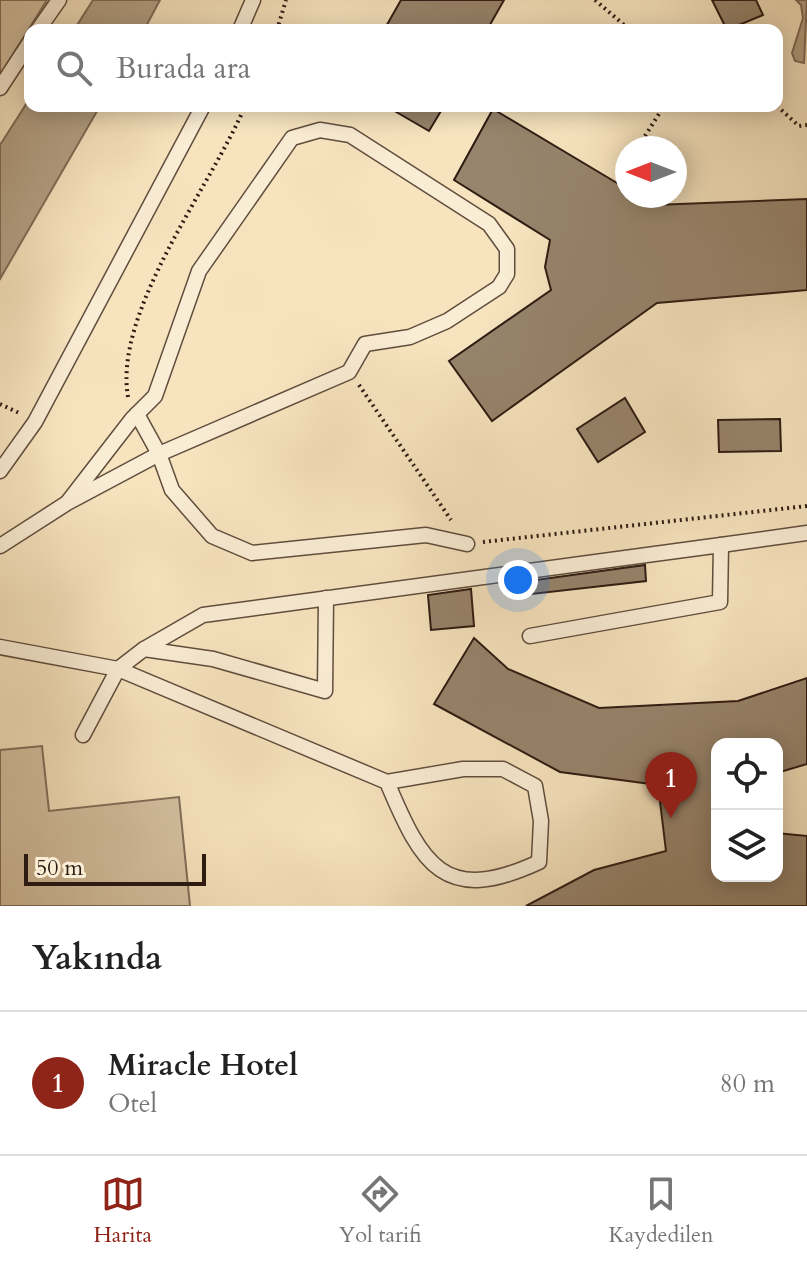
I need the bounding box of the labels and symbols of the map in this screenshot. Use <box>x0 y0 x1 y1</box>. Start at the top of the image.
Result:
north arrow <box>615 136 687 208</box>
your location <box>498 560 538 600</box>
pin: 1 <box>645 752 697 818</box>
scale bar <box>24 850 206 886</box>

